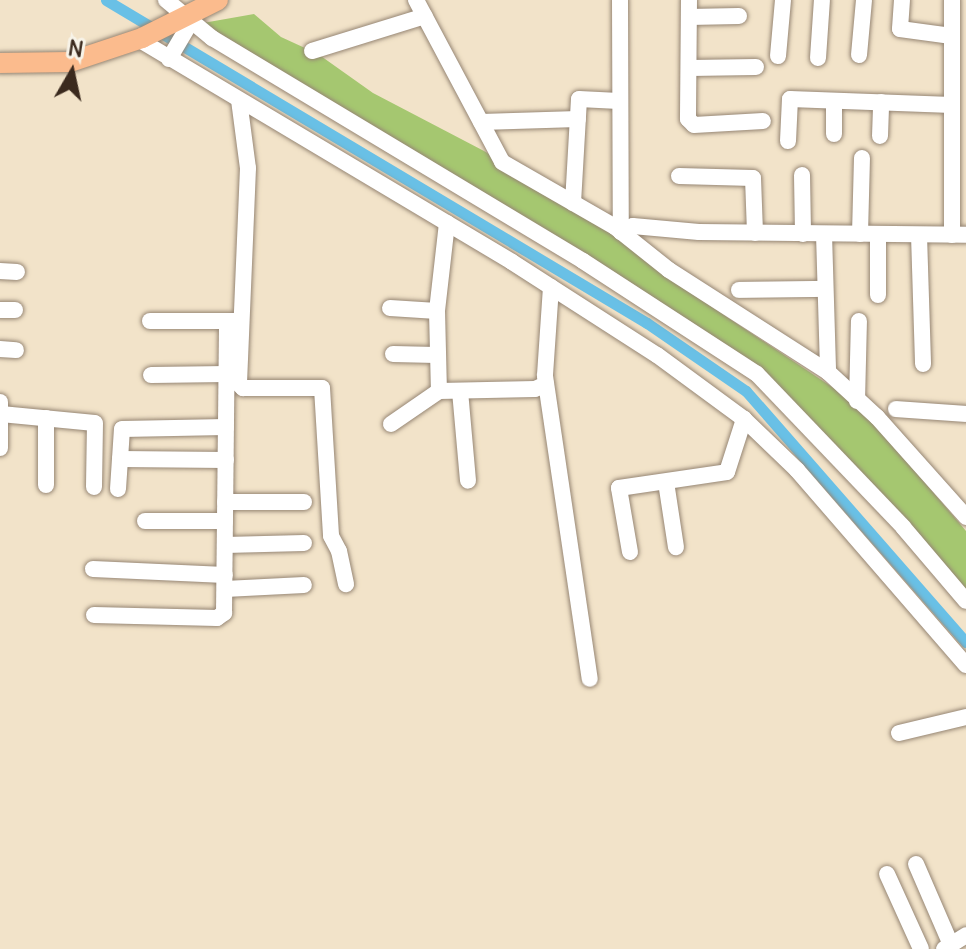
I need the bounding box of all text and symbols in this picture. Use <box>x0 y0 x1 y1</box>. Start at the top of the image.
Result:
north arrow <box>32 32 112 112</box>
text: N <box>66 33 85 63</box>

